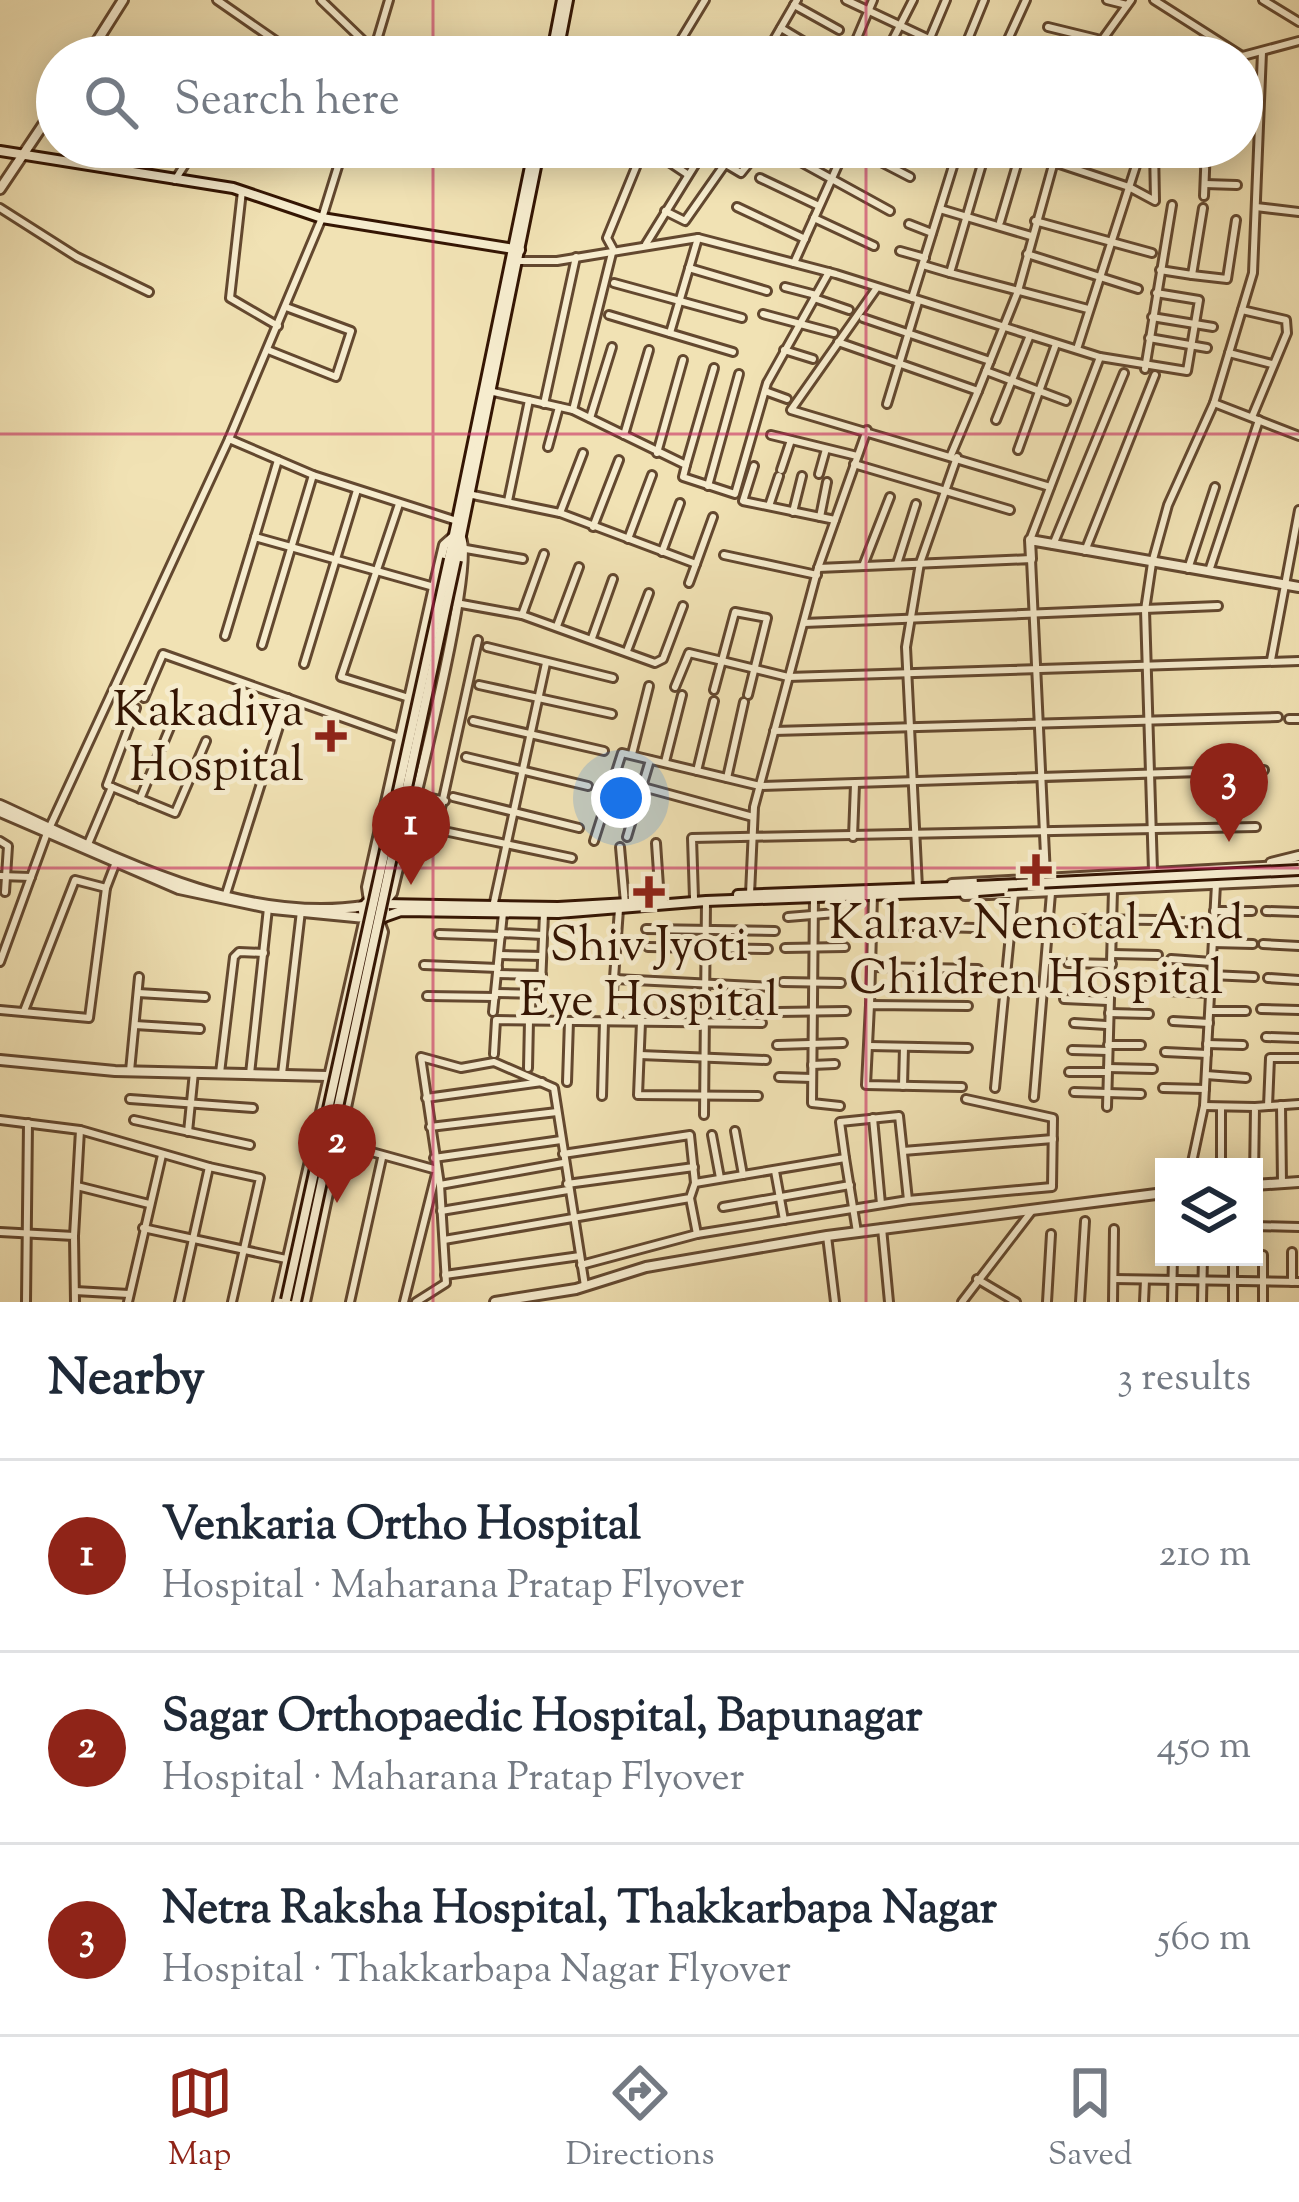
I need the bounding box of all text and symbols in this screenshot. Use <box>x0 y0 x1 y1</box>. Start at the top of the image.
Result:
search box <box>36 36 1263 168</box>
icon: search <box>78 69 144 135</box>
text: Search here <box>174 70 400 135</box>
place label: Kakadiya Hospital <box>113 679 304 803</box>
marker: Kakadiya Hospital <box>315 720 347 752</box>
pin: 3 <box>1190 743 1268 842</box>
your location <box>591 768 651 828</box>
pin: 1 <box>372 786 450 885</box>
marker: Kalrav Nenotal And Children Hospital <box>1020 854 1052 886</box>
marker: Shiv Jyoti Eye Hospital <box>633 876 665 908</box>
place label: Kalrav Nenotal And Children Hospital <box>829 892 1243 1016</box>
place label: Shiv Jyoti Eye Hospital <box>519 914 779 1038</box>
pin: 2 <box>298 1104 376 1203</box>
map controls <box>1155 1158 1263 1266</box>
button: layers <box>1155 1158 1263 1266</box>
text: Nearby <box>48 1344 205 1417</box>
text: 3 results <box>1117 1352 1251 1408</box>
text: Venkaria Ortho Hospital <box>162 1495 641 1560</box>
text: 1 <box>80 1528 94 1584</box>
text: 210 m <box>1159 1528 1251 1584</box>
text: Hospital · Maharana Pratap Flyover <box>162 1560 744 1616</box>
text: Sagar Orthopaedic Hospital, Bapunagar <box>162 1687 922 1752</box>
text: 2 <box>78 1720 96 1776</box>
text: 450 m <box>1157 1720 1251 1776</box>
text: Hospital · Maharana Pratap Flyover <box>162 1752 744 1808</box>
text: Netra Raksha Hospital, Thakkarbapa Nagar <box>162 1879 997 1944</box>
text: 3 <box>79 1912 95 1968</box>
text: 560 m <box>1157 1912 1251 1968</box>
text: Hospital · Thakkarbapa Nagar Flyover <box>162 1944 791 2000</box>
tab: Map <box>167 2060 233 2180</box>
tab: Directions <box>566 2060 715 2180</box>
tab: Saved <box>1048 2060 1132 2180</box>

